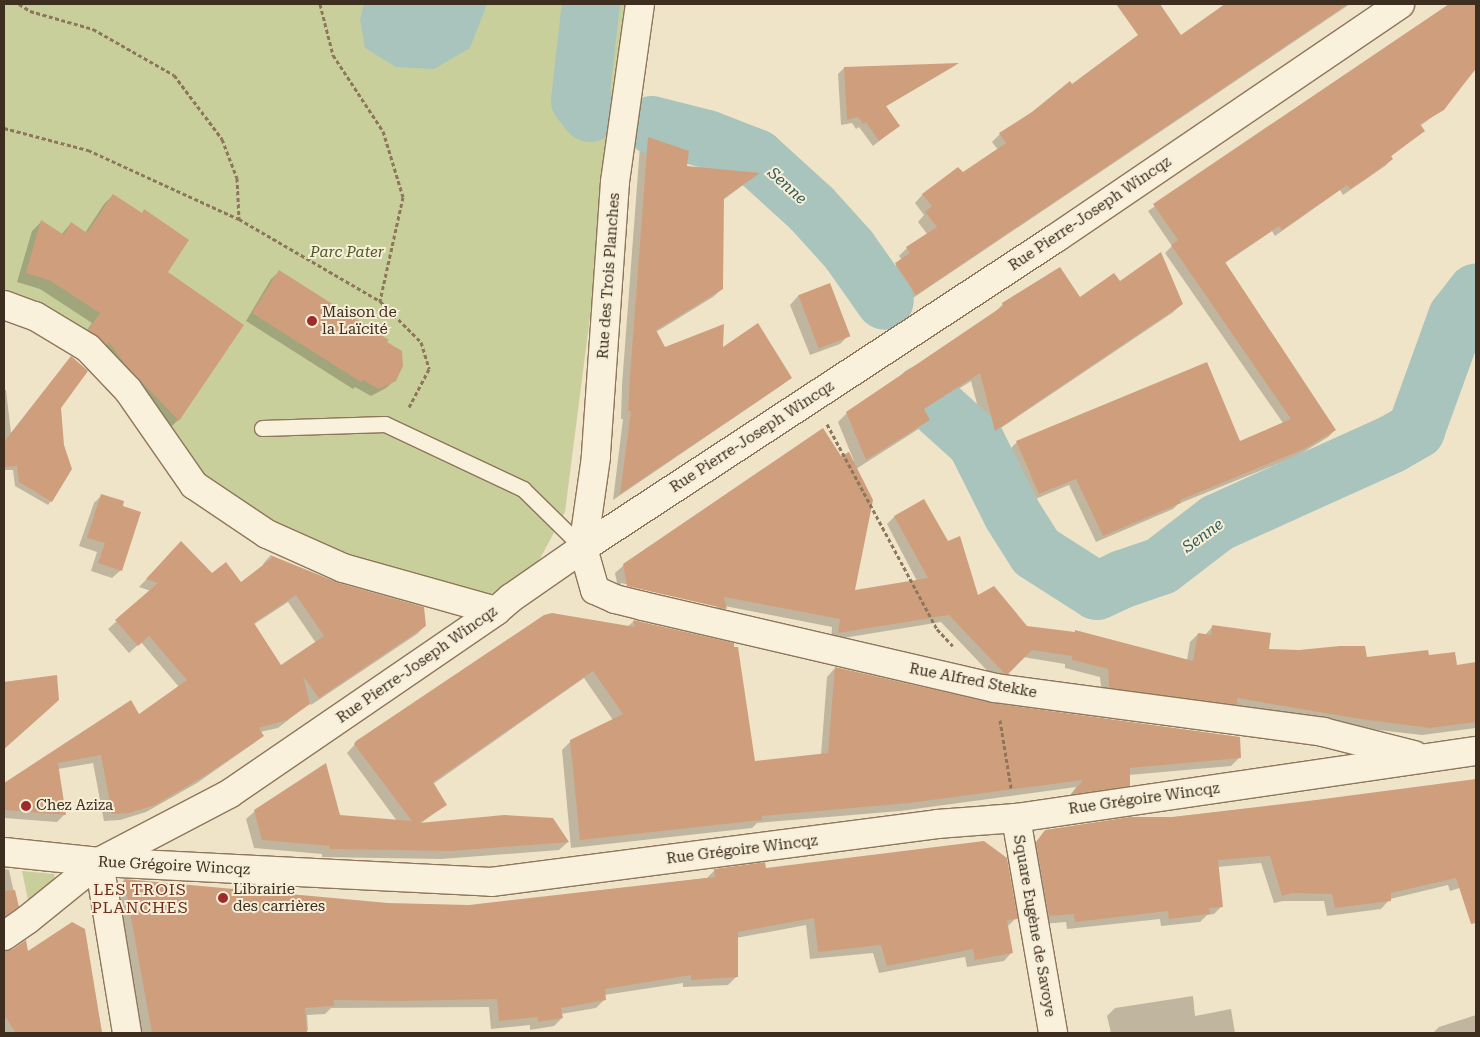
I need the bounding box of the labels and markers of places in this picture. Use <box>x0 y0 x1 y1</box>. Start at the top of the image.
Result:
place label: Maison de la Laïcité <box>322 303 397 338</box>
marker: Maison de la Laïcité <box>306 315 318 327</box>
place label: Chez Aziza <box>36 797 113 815</box>
marker: Chez Aziza <box>20 800 32 812</box>
place label: Librairie des carrières <box>233 880 325 915</box>
marker: Librairie des carrières <box>217 892 229 904</box>

